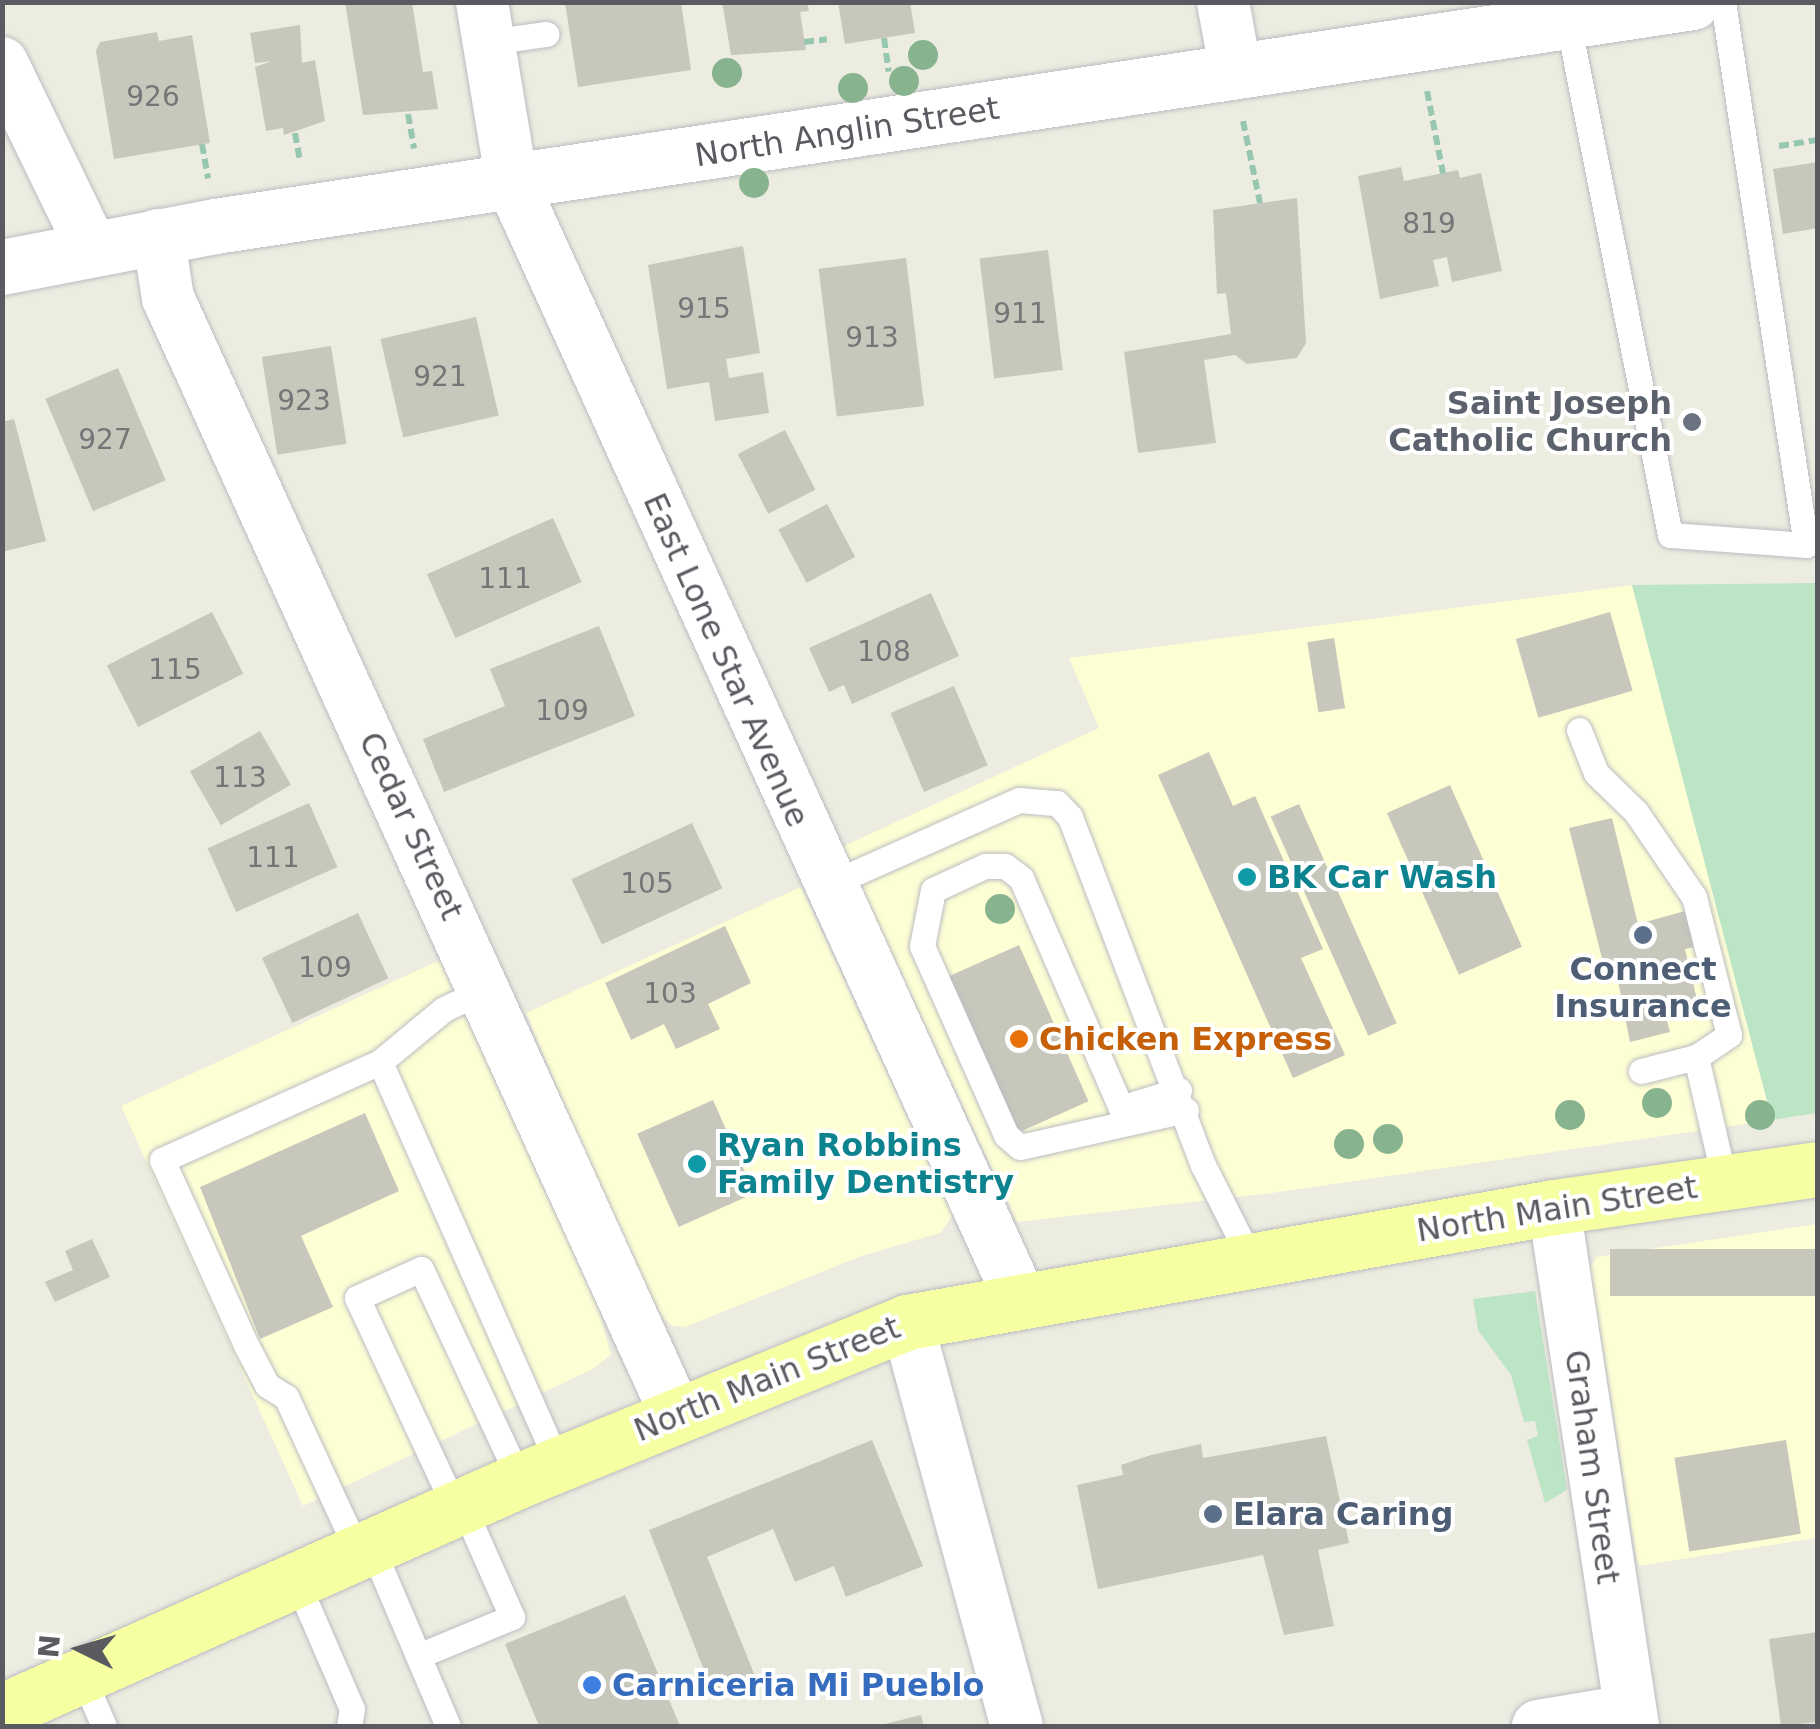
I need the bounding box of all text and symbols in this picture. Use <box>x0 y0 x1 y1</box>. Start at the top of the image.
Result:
house number: 926 <box>126 80 180 114</box>
street label: North Anglin Street <box>692 89 1002 175</box>
house number: 819 <box>1402 207 1456 241</box>
house number: 915 <box>677 292 731 326</box>
house number: 911 <box>993 297 1047 331</box>
house number: 913 <box>845 321 899 355</box>
house number: 921 <box>413 360 467 394</box>
house number: 923 <box>277 384 331 418</box>
place label: Saint Joseph Catholic Church <box>1388 385 1672 460</box>
marker: Saint Joseph Catholic Church <box>1681 411 1703 433</box>
house number: 927 <box>78 423 132 457</box>
street label: East Lone Star Avenue <box>635 487 817 833</box>
house number: 111 <box>478 562 532 596</box>
house number: 108 <box>857 635 911 669</box>
house number: 115 <box>148 653 202 687</box>
house number: 109 <box>535 694 589 728</box>
street label: Cedar Street <box>351 726 471 926</box>
house number: 113 <box>213 761 267 795</box>
house number: 111 <box>246 841 300 875</box>
place label: BK Car Wash <box>1267 858 1497 896</box>
marker: BK Car Wash <box>1236 866 1258 888</box>
house number: 105 <box>620 867 674 901</box>
marker: Connect Insurance <box>1632 924 1654 946</box>
house number: 109 <box>298 951 352 985</box>
place label: Connect Insurance <box>1554 951 1732 1026</box>
house number: 103 <box>643 977 697 1011</box>
place label: Chicken Express <box>1039 1020 1332 1058</box>
marker: Chicken Express <box>1008 1028 1030 1050</box>
place label: Ryan Robbins Family Dentistry <box>717 1127 1014 1202</box>
marker: Ryan Robbins Family Dentistry <box>686 1153 708 1175</box>
street label: North Main Street <box>1414 1168 1700 1250</box>
street label: North Main Street <box>628 1308 906 1450</box>
street label: Graham Street <box>1557 1347 1627 1587</box>
place label: Elara Caring <box>1233 1495 1453 1533</box>
marker: Elara Caring <box>1202 1503 1224 1525</box>
north arrow <box>30 1599 130 1699</box>
text: N <box>32 1633 67 1659</box>
place label: Carniceria Mi Pueblo <box>612 1666 985 1704</box>
marker: Carniceria Mi Pueblo <box>581 1674 603 1696</box>

